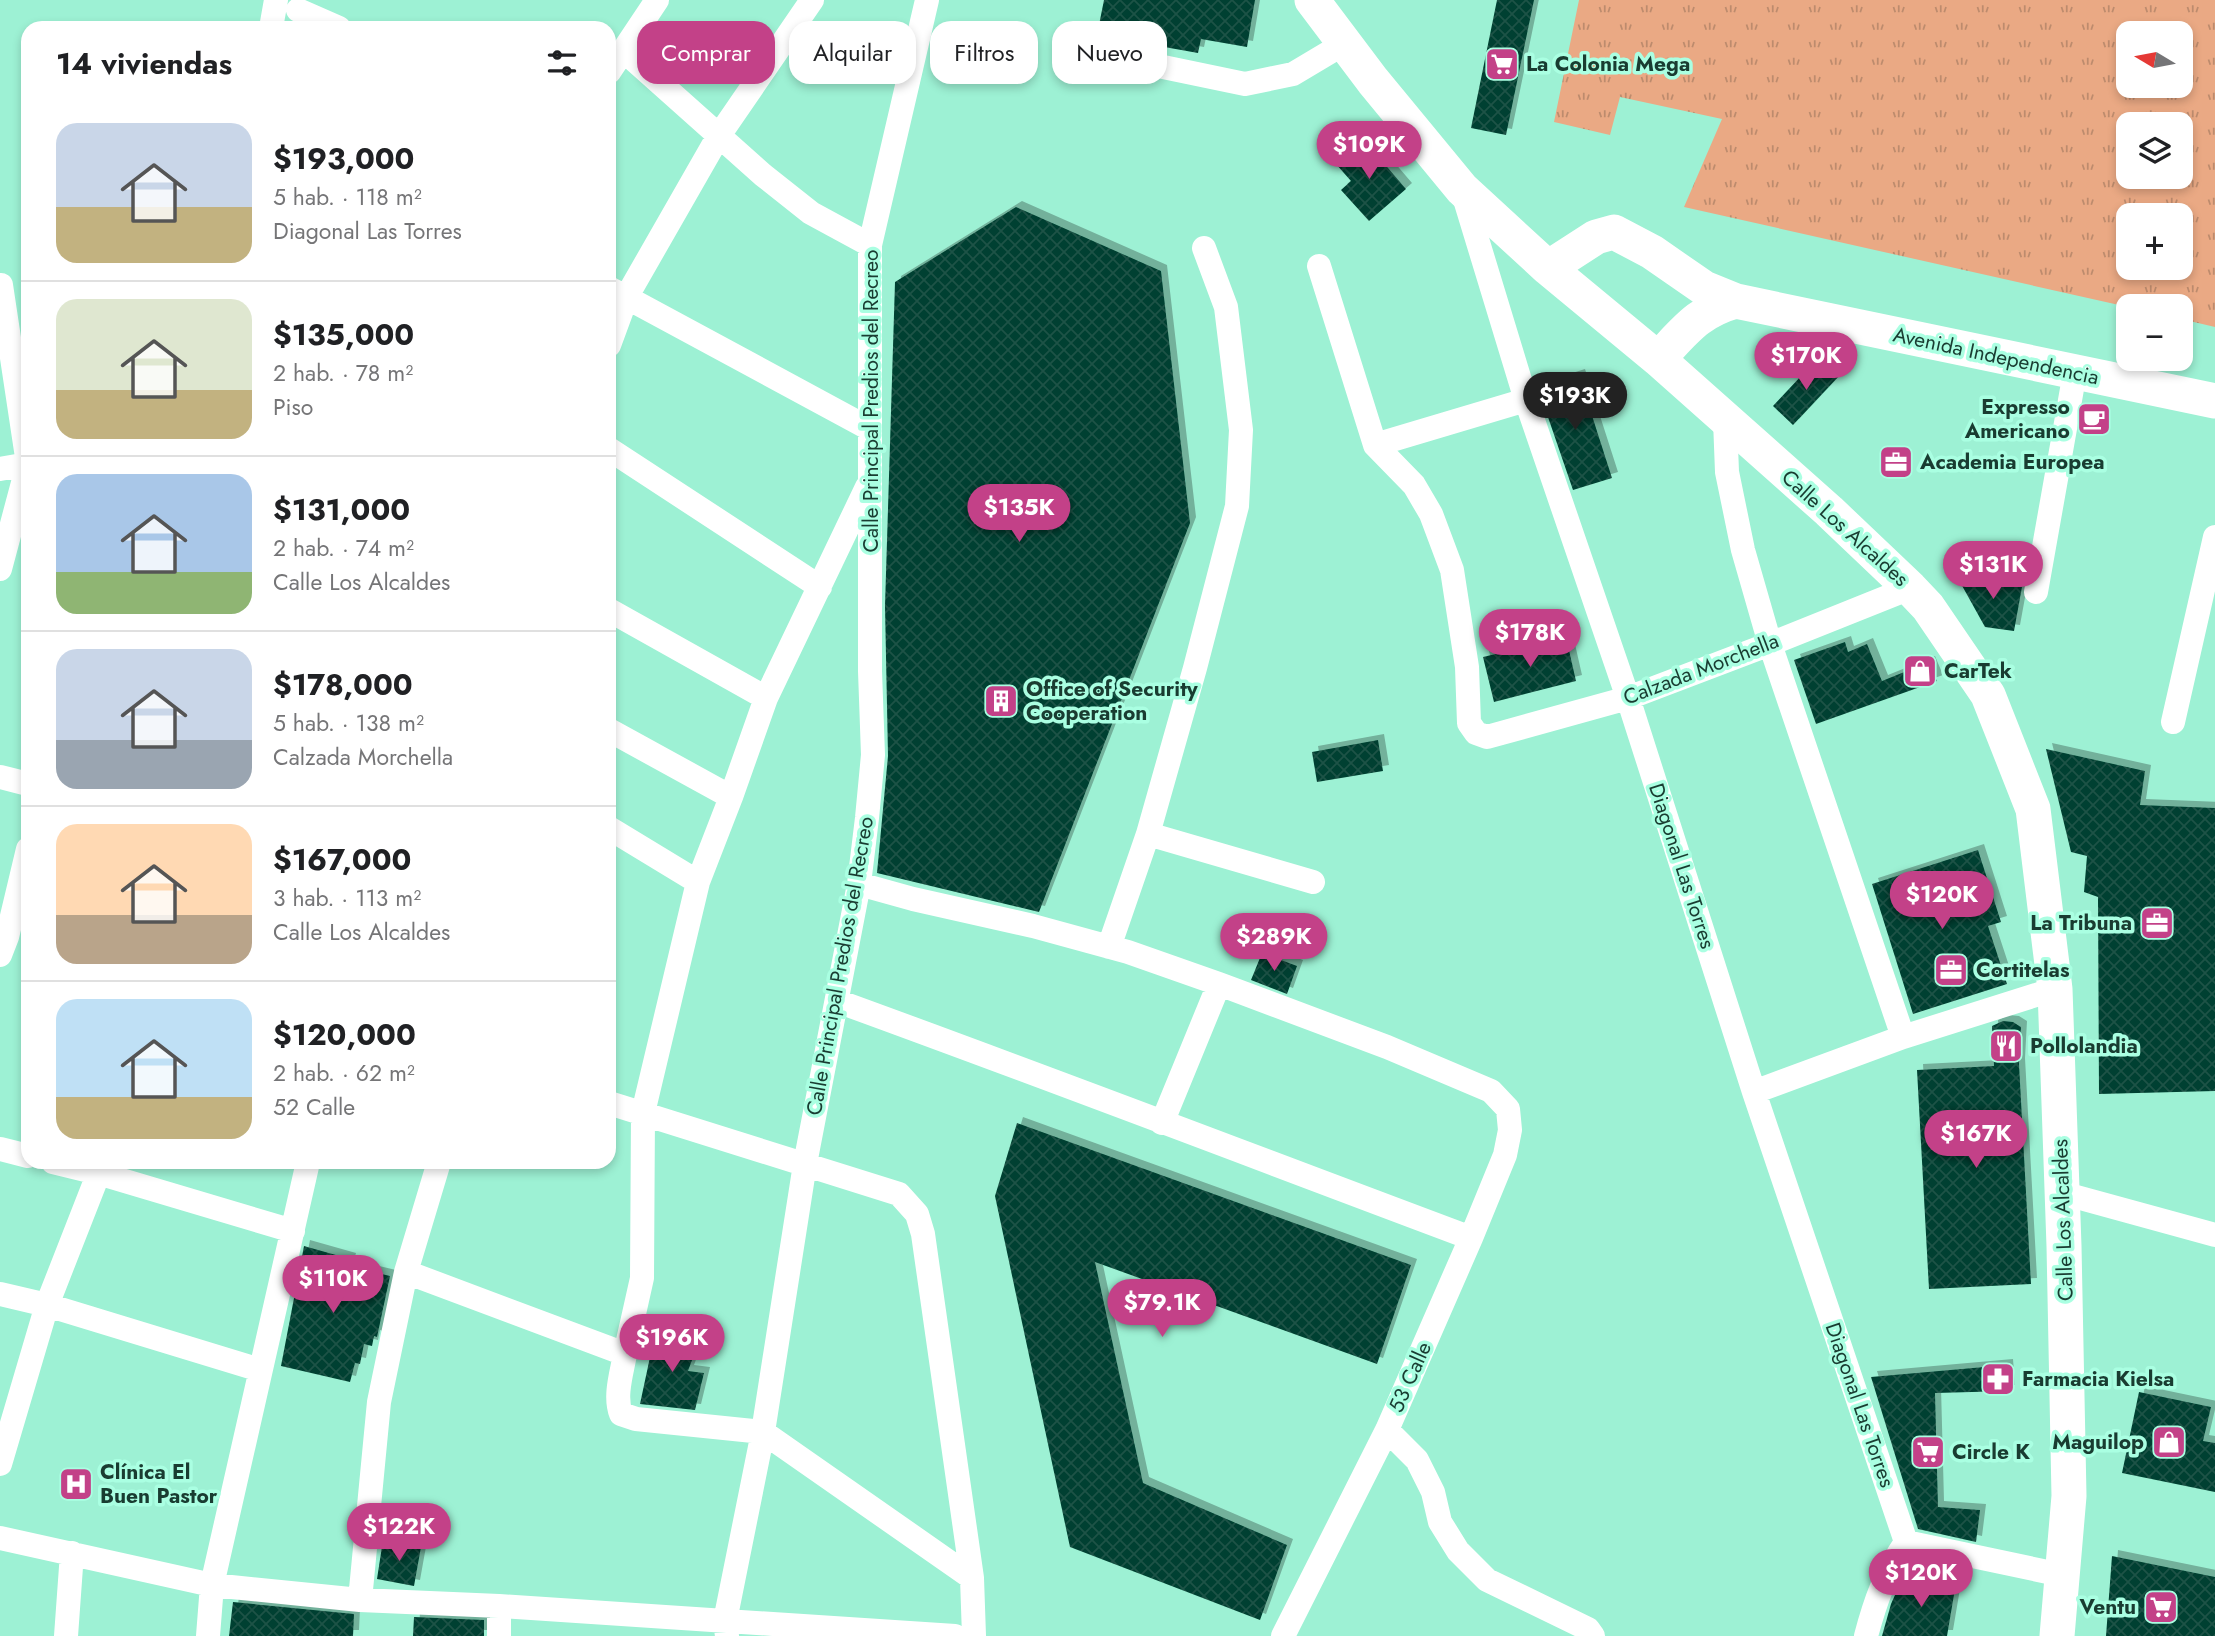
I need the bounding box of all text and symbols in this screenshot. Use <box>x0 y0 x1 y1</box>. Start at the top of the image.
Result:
chip: Comprar <box>637 21 775 84</box>
chip: Alquilar <box>789 21 916 84</box>
chip: Filtros <box>930 21 1038 84</box>
chip: Nuevo <box>1052 21 1167 84</box>
north arrow <box>2116 21 2193 98</box>
map controls <box>2116 21 2193 371</box>
text: 14 viviendas <box>56 42 232 85</box>
icon: filters <box>543 44 581 82</box>
supermarket icon: La Colonia Mega <box>1483 45 1521 83</box>
place label: La Colonia Mega <box>1526 49 1690 79</box>
button: layers <box>2116 112 2193 189</box>
pin: $109K <box>1320 122 1418 181</box>
text: $109K <box>1333 127 1405 161</box>
text: $193,000 <box>273 137 414 180</box>
icon: home <box>112 151 196 235</box>
text: 5 hab. · 118 m² <box>273 180 422 214</box>
button: + <box>2116 203 2193 280</box>
text: Diagonal Las Torres <box>273 214 462 248</box>
street label: Calle Principal Predios del Recreo <box>856 250 886 552</box>
button: − <box>2116 294 2193 371</box>
text: $135,000 <box>273 313 414 356</box>
street label: Avenida Independencia <box>1890 320 2102 392</box>
icon: home <box>112 327 196 411</box>
pin: $170K <box>1757 332 1855 392</box>
text: $170K <box>1770 338 1842 372</box>
text: 2 hab. · 78 m² <box>273 356 413 390</box>
pin: $193K <box>1526 372 1624 432</box>
text: $193K <box>1539 378 1611 412</box>
text: Piso <box>273 390 313 424</box>
place label: Expresso Americano <box>1964 392 2070 446</box>
cafe icon: Expresso Americano <box>2075 400 2113 438</box>
office icon: Academia Europea <box>1877 443 1915 481</box>
place label: Academia Europea <box>1919 447 2105 477</box>
street label: Calle Los Alcaldes <box>1775 463 1915 593</box>
pin: $135K <box>970 484 1068 544</box>
text: $131,000 <box>273 488 410 531</box>
text: $135K <box>983 490 1055 524</box>
icon: home <box>112 502 196 586</box>
text: 2 hab. · 74 m² <box>273 531 414 565</box>
pin: $131K <box>1944 542 2042 601</box>
text: $131K <box>1959 547 2027 581</box>
text: Calle Los Alcaldes <box>273 565 450 599</box>
pin: $178K <box>1481 610 1579 669</box>
text: $178K <box>1495 615 1565 649</box>
street label: Calzada Morchella <box>1619 626 1783 712</box>
shop icon: CarTek <box>1901 652 1939 690</box>
place label: CarTek <box>1944 656 2012 686</box>
text: $178,000 <box>273 663 413 706</box>
place label: Office of Security Cooperation <box>1026 674 1199 728</box>
icon: home <box>112 677 196 761</box>
building icon: Office of Security Cooperation <box>982 682 1020 720</box>
text: 5 hab. · 138 m² <box>273 706 424 740</box>
text: Calzada Morchella <box>273 740 453 774</box>
street label: Diagonal Las Torres <box>1641 779 1723 953</box>
street label: Calle Principal Predios del Recreo <box>799 814 881 1118</box>
text: $167,000 <box>273 838 411 881</box>
icon: home <box>112 852 196 936</box>
pin: $120K <box>1893 872 1991 931</box>
text: $120K <box>1906 877 1978 911</box>
text: 3 hab. · 113 m² <box>273 881 421 915</box>
office icon: La Tribuna <box>2138 904 2176 942</box>
place label: La Tribuna <box>2030 908 2132 938</box>
pin: $289K <box>1225 914 1323 973</box>
text: Calle Los Alcaldes <box>273 915 450 949</box>
text: $289K <box>1236 919 1312 953</box>
office icon: Cortitelas <box>1932 951 1970 989</box>
place label: Cortitelas <box>1976 955 2070 985</box>
text: $120,000 <box>273 1013 416 1056</box>
icon: home <box>112 1027 196 1111</box>
restaurant icon: Pollolandia <box>1987 1027 2025 1065</box>
place label: Pollolandia <box>2030 1031 2138 1061</box>
text: 2 hab. · 62 m² <box>273 1056 415 1090</box>
text: 52 Calle <box>273 1090 355 1124</box>
pin: $167K <box>1927 1110 2025 1170</box>
text: $167K <box>1940 1116 2012 1150</box>
street label: Calle Los Alcaldes <box>2045 1139 2081 1301</box>
pin: $110K <box>284 1256 382 1315</box>
text: $110K <box>298 1261 368 1295</box>
pin: $79.1K <box>1105 1280 1219 1339</box>
text: $79.1K <box>1123 1285 1201 1319</box>
pin: $196K <box>623 1314 721 1374</box>
street label: Diagonal Las Torres <box>1818 1319 1902 1491</box>
text: $196K <box>636 1320 708 1354</box>
street label: 53 Calle <box>1381 1337 1439 1417</box>
pharmacy icon: Farmacia Kielsa <box>1979 1360 2017 1398</box>
place label: Farmacia Kielsa <box>2022 1364 2174 1394</box>
shop icon: Maguilop <box>2150 1423 2188 1461</box>
place label: Maguilop <box>2052 1427 2144 1457</box>
supermarket icon: Circle K <box>1909 1433 1947 1471</box>
place label: Circle K <box>1952 1437 2030 1467</box>
place label: Clínica El Buen Pastor <box>100 1457 218 1511</box>
hospital icon: Clínica El Buen Pastor <box>57 1465 95 1503</box>
pin: $122K <box>350 1504 448 1563</box>
text: $122K <box>363 1509 435 1543</box>
pin: $120K <box>1872 1550 1970 1609</box>
text: $120K <box>1885 1555 1957 1589</box>
supermarket icon: Ventu <box>2142 1588 2180 1626</box>
place label: Ventu <box>2078 1592 2136 1622</box>

